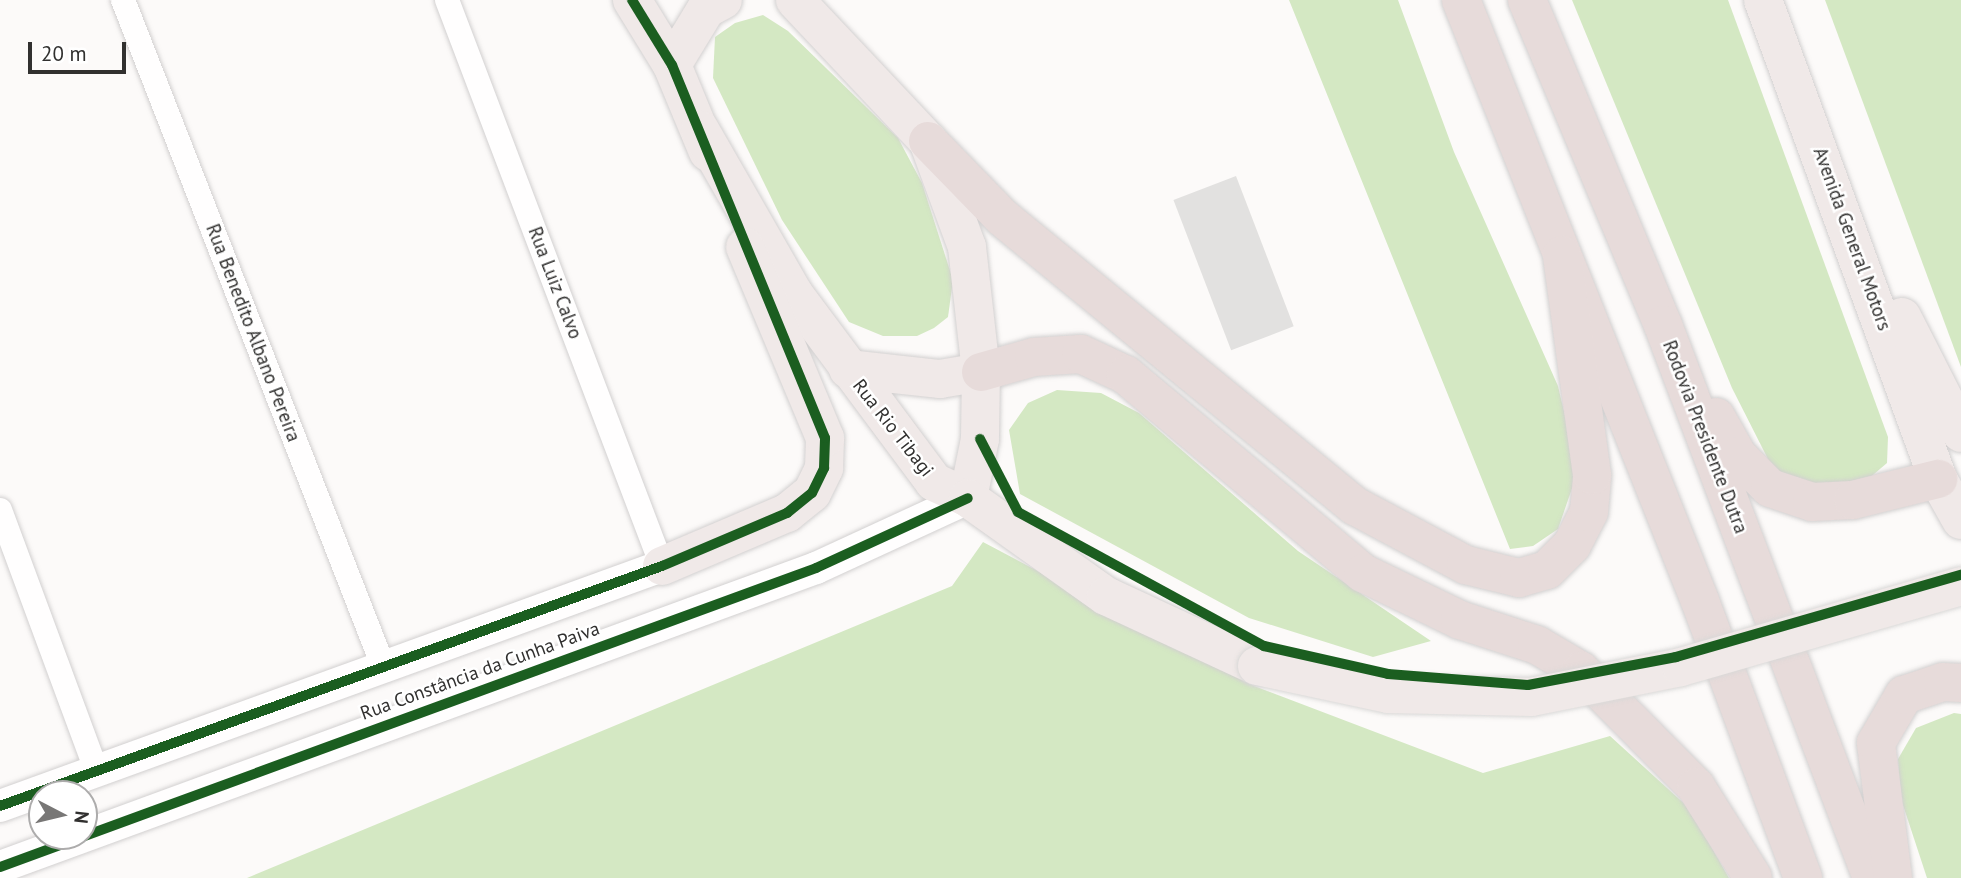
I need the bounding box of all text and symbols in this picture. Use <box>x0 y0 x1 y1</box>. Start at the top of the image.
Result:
scale bar <box>32 28 130 72</box>
text: 20 m <box>41 40 87 67</box>
street label: Avenida General Motors <box>1808 144 1896 334</box>
street label: Rua Benedito Albano Pereira <box>201 221 305 445</box>
street label: Rua Luiz Calvo <box>523 223 587 343</box>
street label: Rodovia Presidente Dutra <box>1658 337 1752 537</box>
street label: Rua Rio Tibagi <box>848 374 938 482</box>
street label: Rua Constância da Cunha Paiva <box>357 617 603 725</box>
north arrow <box>28 780 98 850</box>
text: N <box>69 810 95 825</box>

